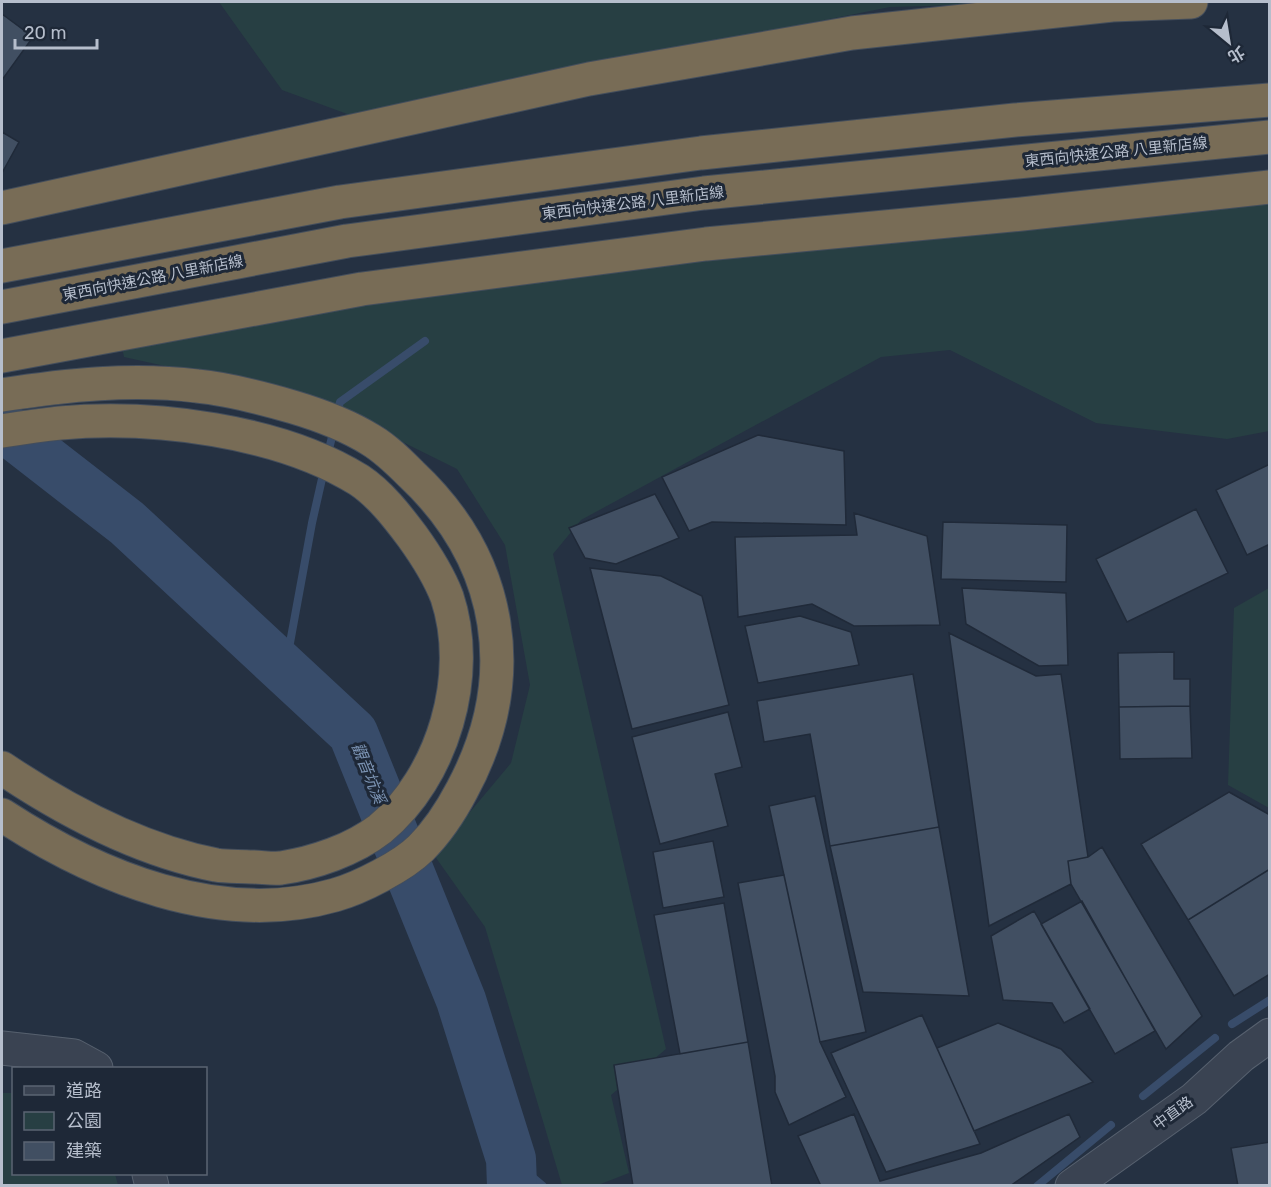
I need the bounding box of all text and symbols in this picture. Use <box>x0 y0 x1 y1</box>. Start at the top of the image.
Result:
scale bar <box>15 12 98 50</box>
north arrow <box>1199 12 1259 72</box>
text: 20 m <box>24 22 66 44</box>
text: 北 <box>1225 42 1248 67</box>
street label: 東西向快速公路 八里新店線 <box>1024 133 1208 171</box>
street label: 東西向快速公路 八里新店線 <box>541 183 725 223</box>
street label: 東西向快速公路 八里新店線 <box>61 252 245 304</box>
water label: 觀音坑溪 <box>348 740 390 808</box>
legend <box>12 1067 207 1175</box>
text: 道路 <box>66 1080 102 1102</box>
street label: 中直路 <box>1150 1092 1196 1134</box>
text: 公園 <box>66 1110 102 1132</box>
text: 建築 <box>66 1140 102 1162</box>

